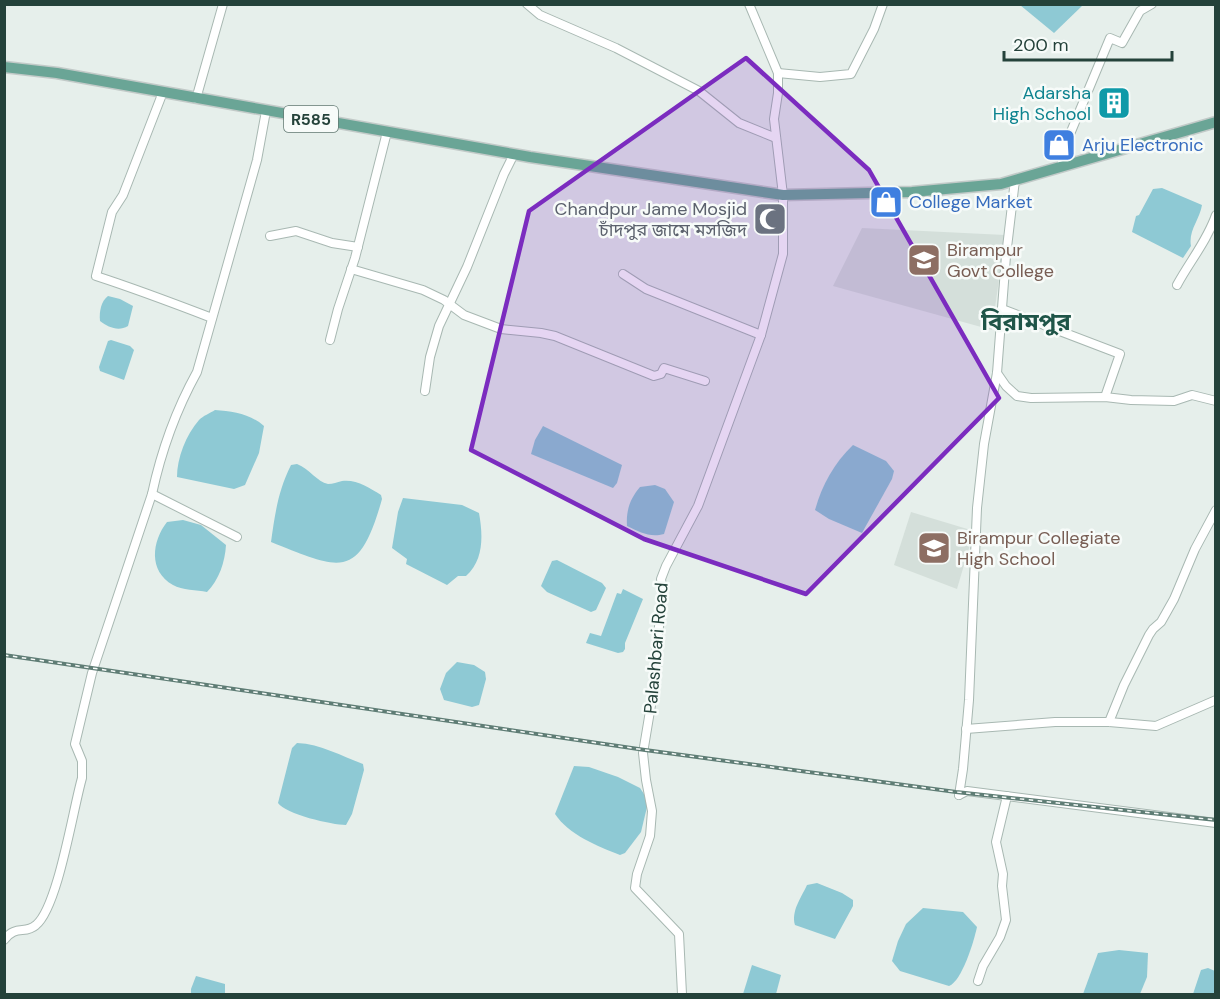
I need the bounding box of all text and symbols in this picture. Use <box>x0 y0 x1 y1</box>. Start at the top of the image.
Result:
scale bar <box>1004 24 1172 62</box>
text: 200 m <box>1013 33 1069 57</box>
place label: Adarsha High School <box>993 81 1091 126</box>
building icon: Adarsha High School <box>1096 85 1132 121</box>
road number: R585 <box>284 106 338 132</box>
shop icon: Arju Electronic <box>1041 127 1077 163</box>
place label: Arju Electronic <box>1082 133 1204 157</box>
shop icon: College Market <box>868 184 904 220</box>
place label: College Market <box>909 190 1032 214</box>
place label: Chandpur Jame Mosjid চাঁদপুর জামে মসজিদ <box>555 197 748 242</box>
mosque icon: Chandpur Jame Mosjid চাঁদপুর জামে মসজিদ <box>752 201 788 237</box>
place label: Birampur Govt College <box>947 238 1054 283</box>
school or university icon: Birampur Govt College <box>906 242 942 278</box>
district label: বিরামপুর <box>980 306 1071 337</box>
place label: Birampur Collegiate High School <box>957 526 1120 571</box>
school or university icon: Birampur Collegiate High School <box>916 530 952 566</box>
street label: Palashbari Road <box>638 581 674 715</box>

